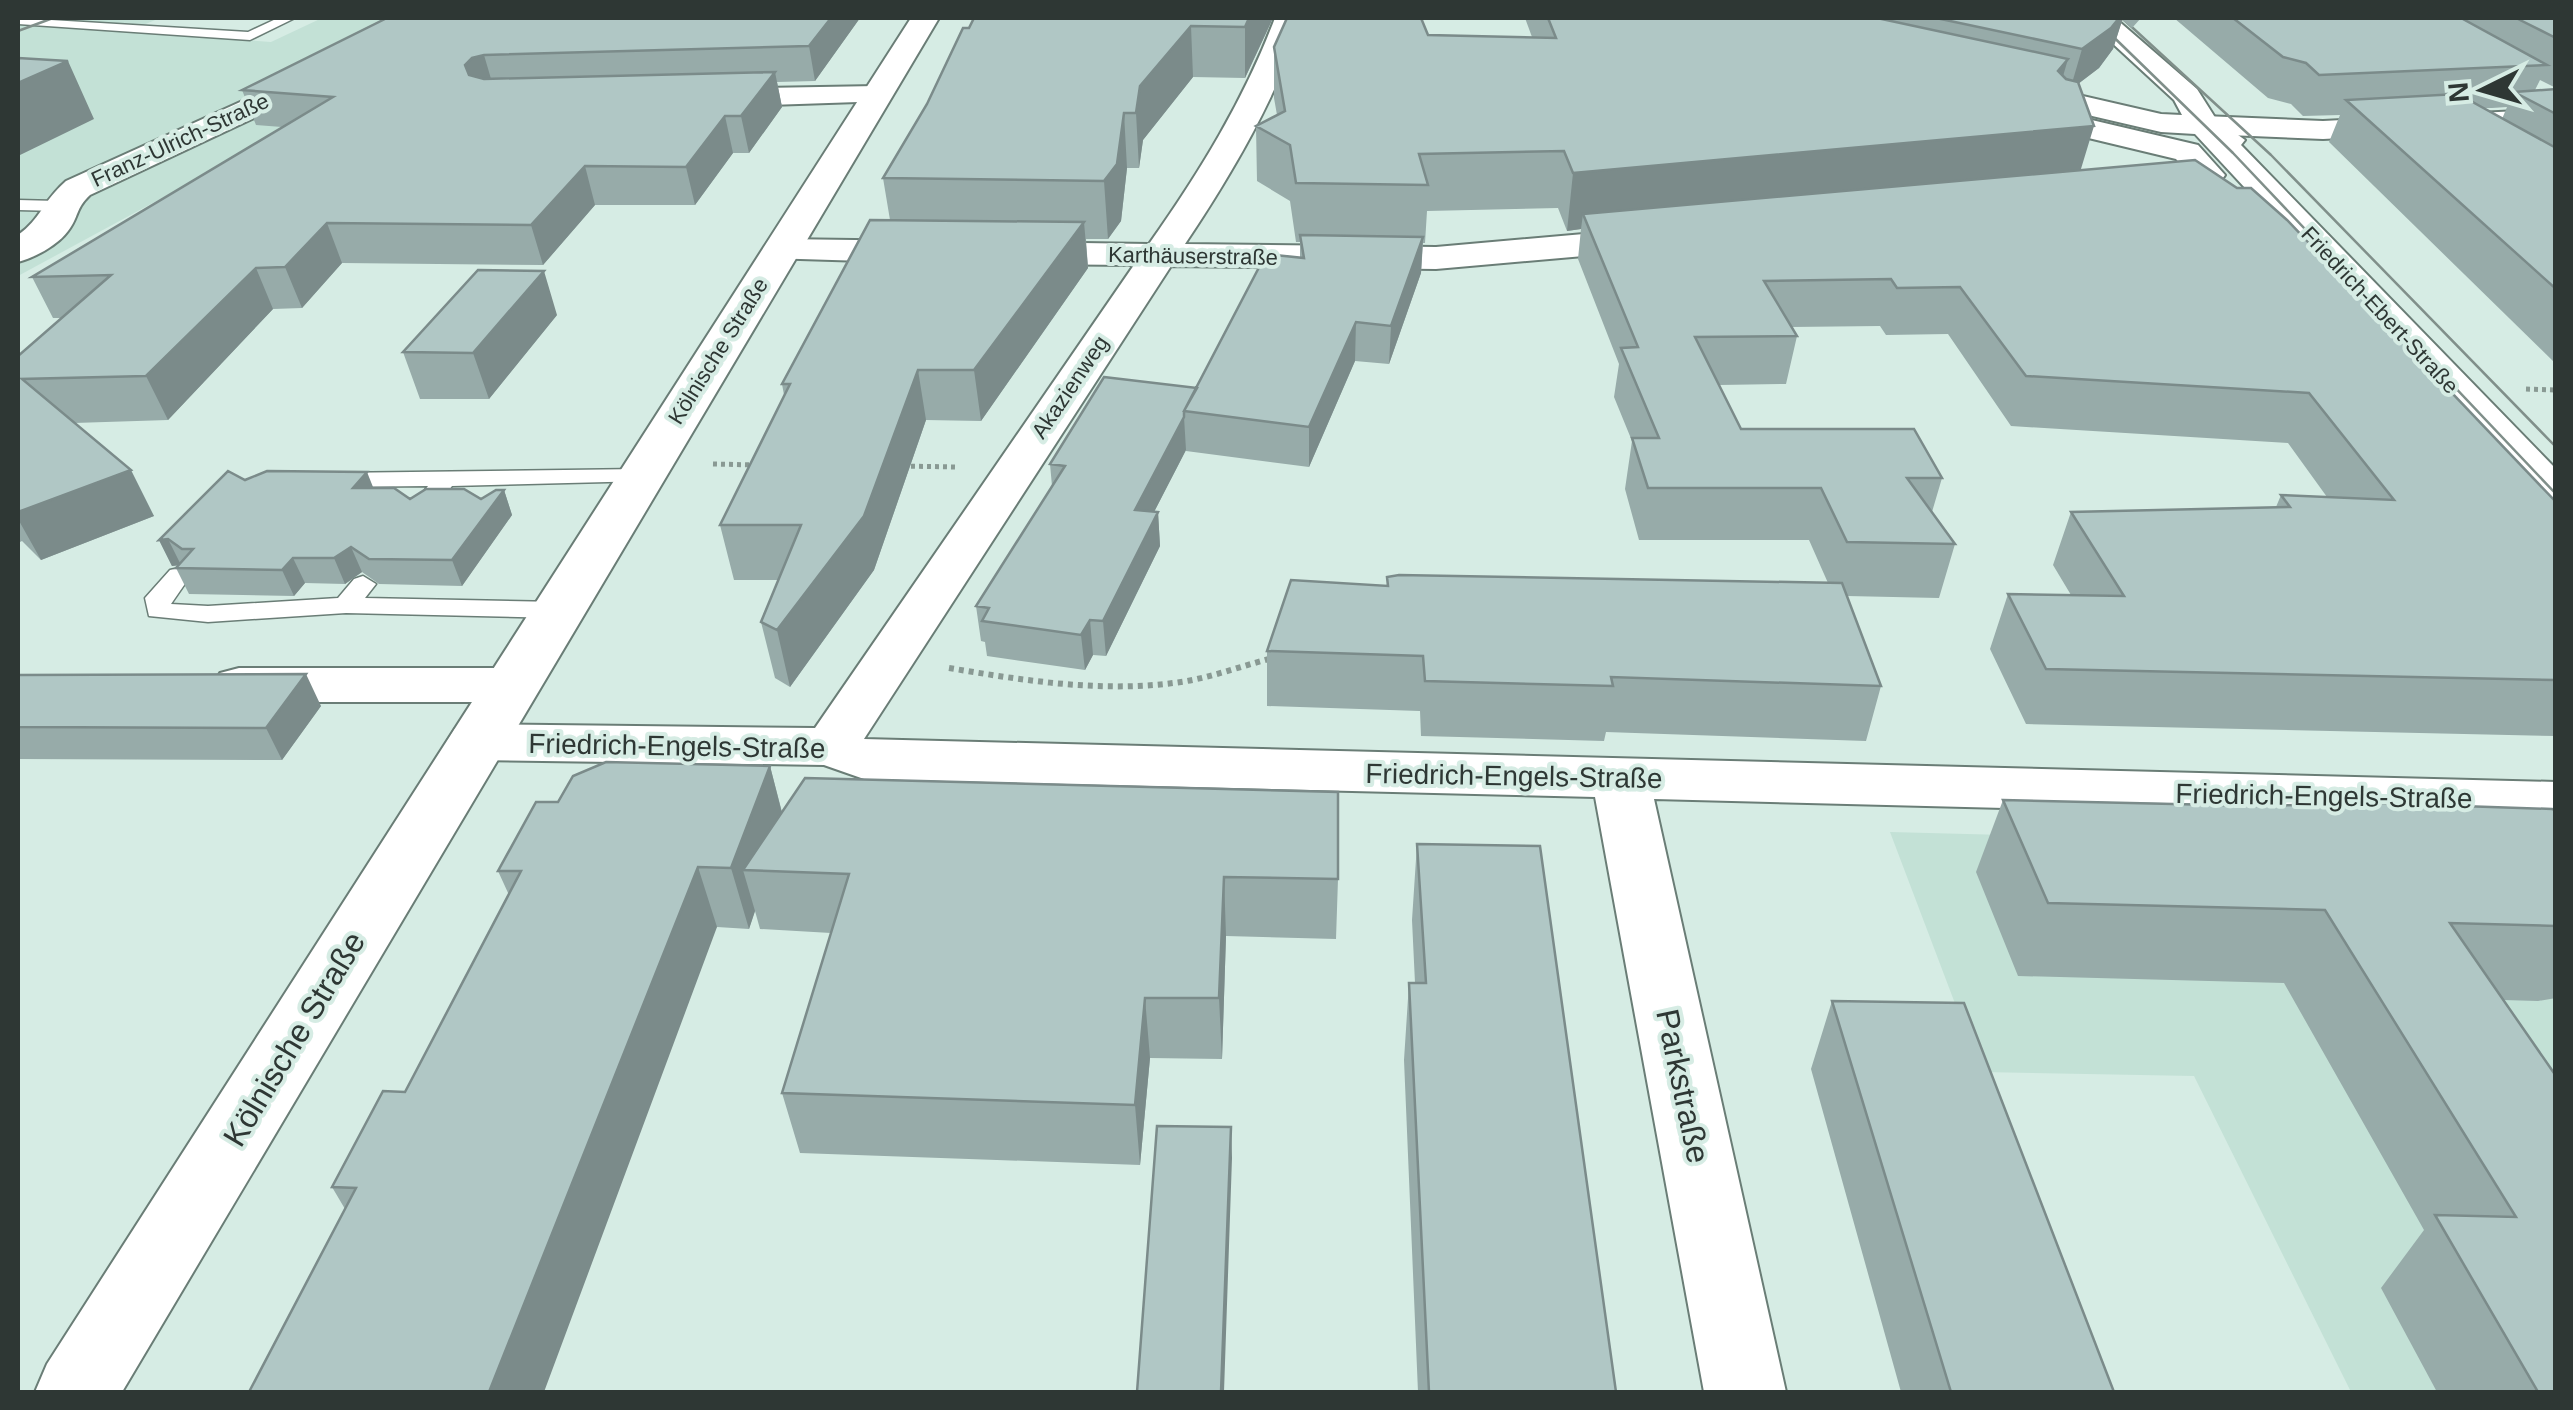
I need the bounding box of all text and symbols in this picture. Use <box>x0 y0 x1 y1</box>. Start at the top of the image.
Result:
north arrow <box>2433 40 2533 140</box>
text: N <box>2442 81 2475 104</box>
street label: Franz-Ulrich-Straße <box>87 88 273 192</box>
street label: Friedrich-Ebert-Straße <box>2296 221 2464 399</box>
street label: Karthäuserstraße <box>1108 242 1278 270</box>
street label: Kölnische Straße <box>663 273 773 429</box>
street label: Akazienweg <box>1026 331 1114 443</box>
street label: Friedrich-Engels-Straße <box>528 728 826 764</box>
street label: Friedrich-Engels-Straße <box>1365 758 1663 794</box>
street label: Friedrich-Engels-Straße <box>2175 778 2473 814</box>
street label: Kölnische Straße <box>216 925 372 1153</box>
street label: Parkstraße <box>1649 1006 1717 1166</box>

